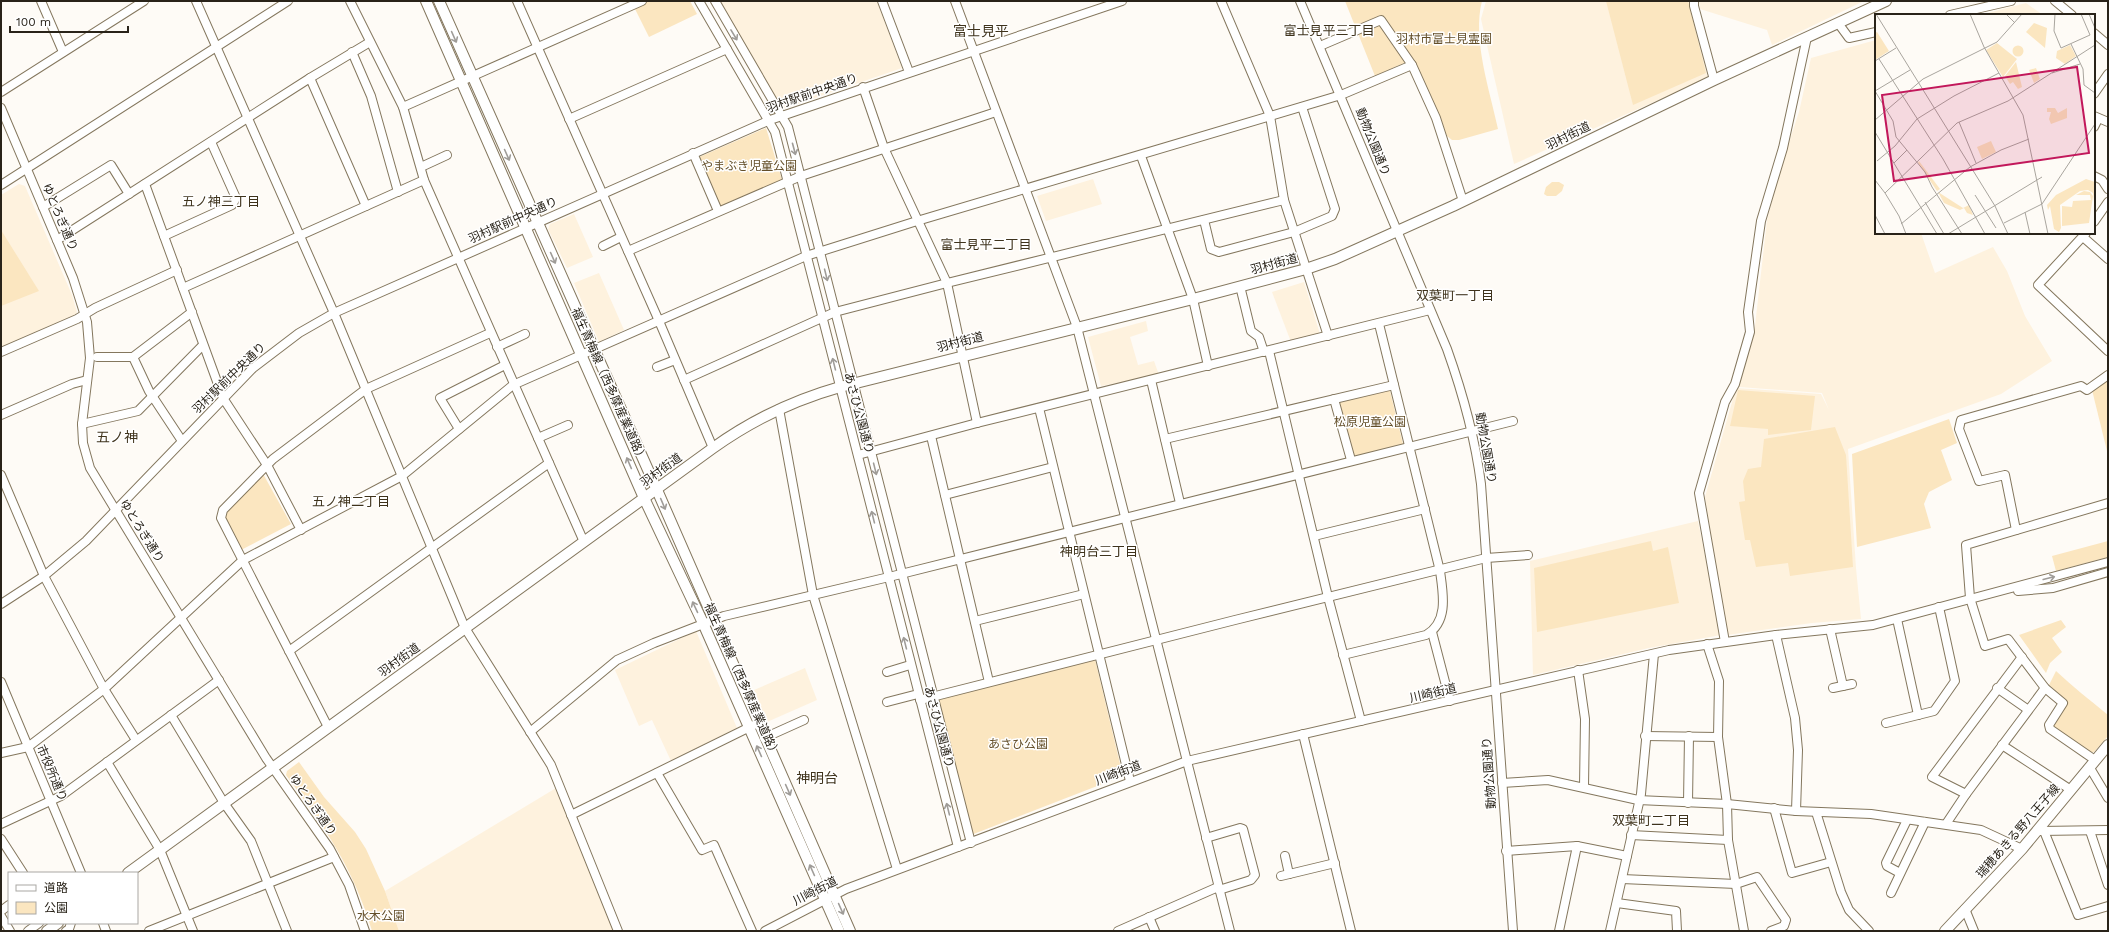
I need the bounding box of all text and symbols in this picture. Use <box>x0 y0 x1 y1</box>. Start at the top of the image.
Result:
scale bar <box>10 8 128 34</box>
inset map <box>1875 14 2095 234</box>
text: 100 m <box>16 15 51 29</box>
district label: 富士見平 <box>953 23 1009 39</box>
district label: 富士見平三丁目 <box>1283 23 1375 38</box>
one-way arrow <box>731 29 739 41</box>
one-way arrow <box>451 30 459 42</box>
park label: 羽村市富士見霊園 <box>1396 32 1492 46</box>
street label: 羽村駅前中央通り <box>764 71 860 115</box>
street label: 動物公園通り <box>1353 106 1393 178</box>
street label: 羽村街道 <box>1543 119 1593 153</box>
one-way arrow <box>791 143 798 156</box>
one-way arrow <box>504 149 512 161</box>
park label: やまぶき児童公園 <box>701 159 797 173</box>
street label: ゆとろぎ通り <box>39 181 81 253</box>
district label: 五ノ神三丁目 <box>182 194 260 209</box>
street label: 羽村駅前中央通り <box>466 194 560 246</box>
district label: 富士見平二丁目 <box>940 237 1032 252</box>
one-way arrow <box>550 251 557 263</box>
street label: 羽村街道 <box>1249 251 1299 277</box>
one-way arrow <box>823 269 830 282</box>
district label: 双葉町一丁目 <box>1416 288 1494 303</box>
street label: 福生青梅線（西多摩産業道路） <box>568 305 650 465</box>
street label: 羽村街道 <box>935 329 985 355</box>
street label: 羽村駅前中央通り <box>190 340 268 416</box>
one-way arrow <box>830 358 837 371</box>
street label: あさひ公園通り <box>841 371 877 455</box>
street label: 動物公園通り <box>1473 411 1499 485</box>
park label: 松原児童公園 <box>1334 415 1406 429</box>
district label: 五ノ神 <box>96 429 138 445</box>
street label: 羽村街道 <box>637 450 685 490</box>
one-way arrow <box>625 457 632 469</box>
one-way arrow <box>872 462 880 475</box>
district label: 五ノ神二丁目 <box>312 494 390 509</box>
street label: ゆとろぎ通り <box>117 497 167 565</box>
one-way arrow <box>660 498 667 510</box>
one-way arrow <box>869 511 877 524</box>
district label: 神明台三丁目 <box>1060 544 1138 559</box>
one-way arrow <box>2042 574 2055 581</box>
street label: 福生青梅線（西多摩産業道路） <box>701 600 783 760</box>
one-way arrow <box>691 601 698 613</box>
one-way arrow <box>900 637 908 650</box>
street label: 羽村街道 <box>375 640 423 680</box>
street label: 川崎街道 <box>1408 681 1458 705</box>
street label: あさひ公園通り <box>921 685 957 769</box>
park label: あさひ公園 <box>988 737 1048 751</box>
street label: 動物公園通り <box>1480 737 1498 809</box>
street label: 市役所通り <box>34 743 70 803</box>
one-way arrow <box>755 745 762 757</box>
street label: 川崎街道 <box>1093 758 1143 788</box>
district label: 神明台 <box>796 770 838 786</box>
street label: ゆとろぎ通り <box>287 771 339 839</box>
street label: 瑞穂あきる野八王子線 <box>1973 781 2063 881</box>
one-way arrow <box>785 784 792 796</box>
one-way arrow <box>944 803 951 816</box>
district label: 双葉町二丁目 <box>1612 813 1690 828</box>
one-way arrow <box>808 864 815 876</box>
legend <box>8 872 138 924</box>
street label: 川崎街道 <box>790 874 840 908</box>
text: 道路 <box>44 881 68 895</box>
text: 公園 <box>44 901 68 915</box>
one-way arrow <box>838 903 845 915</box>
park label: 水木公園 <box>357 909 405 923</box>

